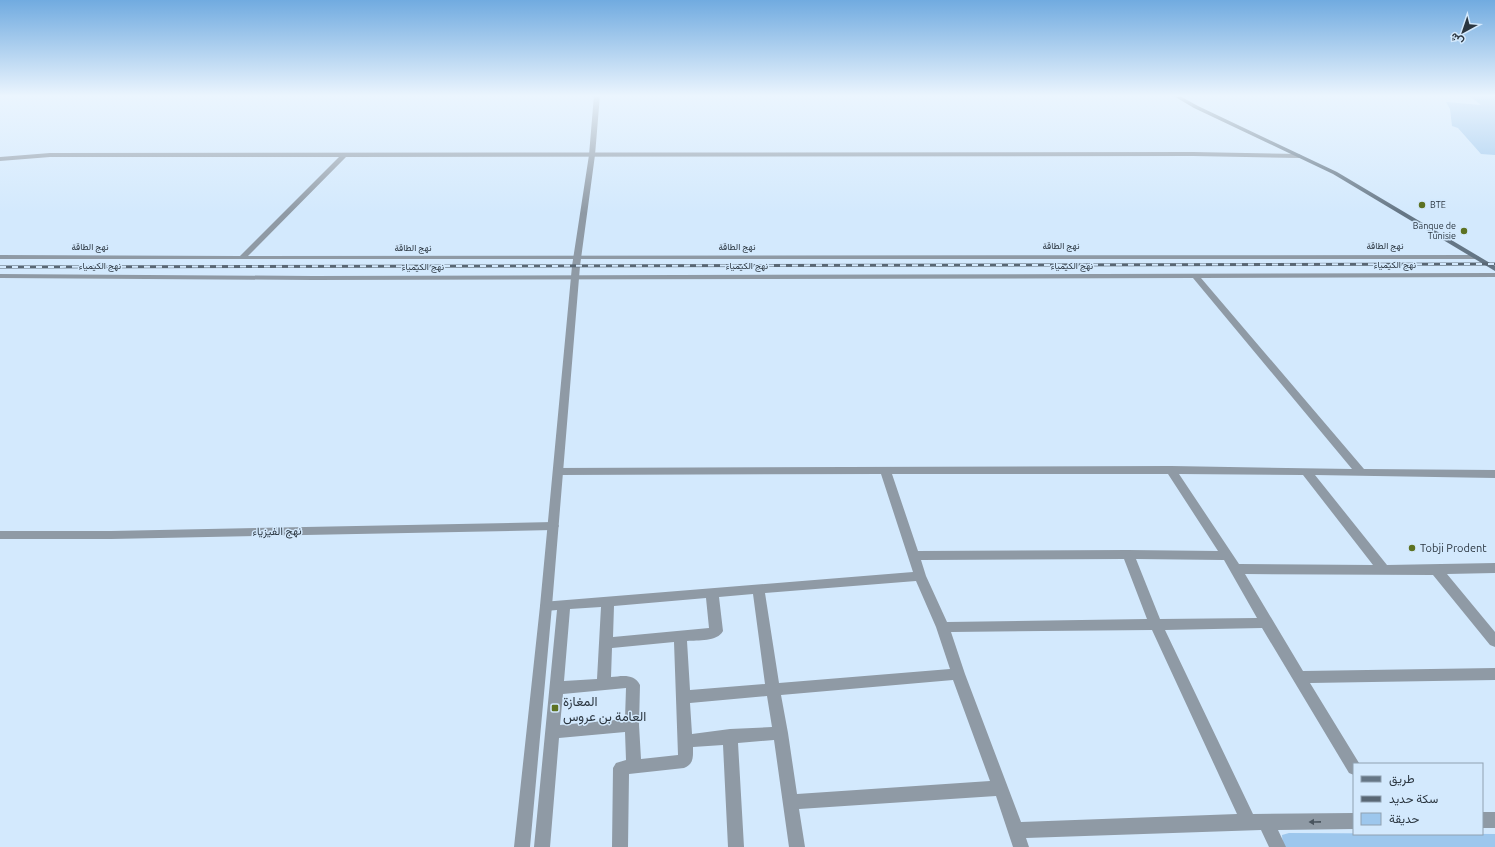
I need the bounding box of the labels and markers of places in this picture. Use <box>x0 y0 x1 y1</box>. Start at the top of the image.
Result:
marker: BTE <box>1417 200 1427 210</box>
place label: BTE <box>1430 200 1446 210</box>
place label: Banque de Tunisie <box>1413 221 1456 241</box>
marker: Banque de Tunisie <box>1459 226 1469 236</box>
place label: Tobji Prodent <box>1420 542 1487 554</box>
marker: Tobji Prodent <box>1407 543 1417 553</box>
place label: المغازة العامة بن عروس <box>563 694 646 725</box>
marker: المغازة العامة بن عروس <box>550 703 560 713</box>

